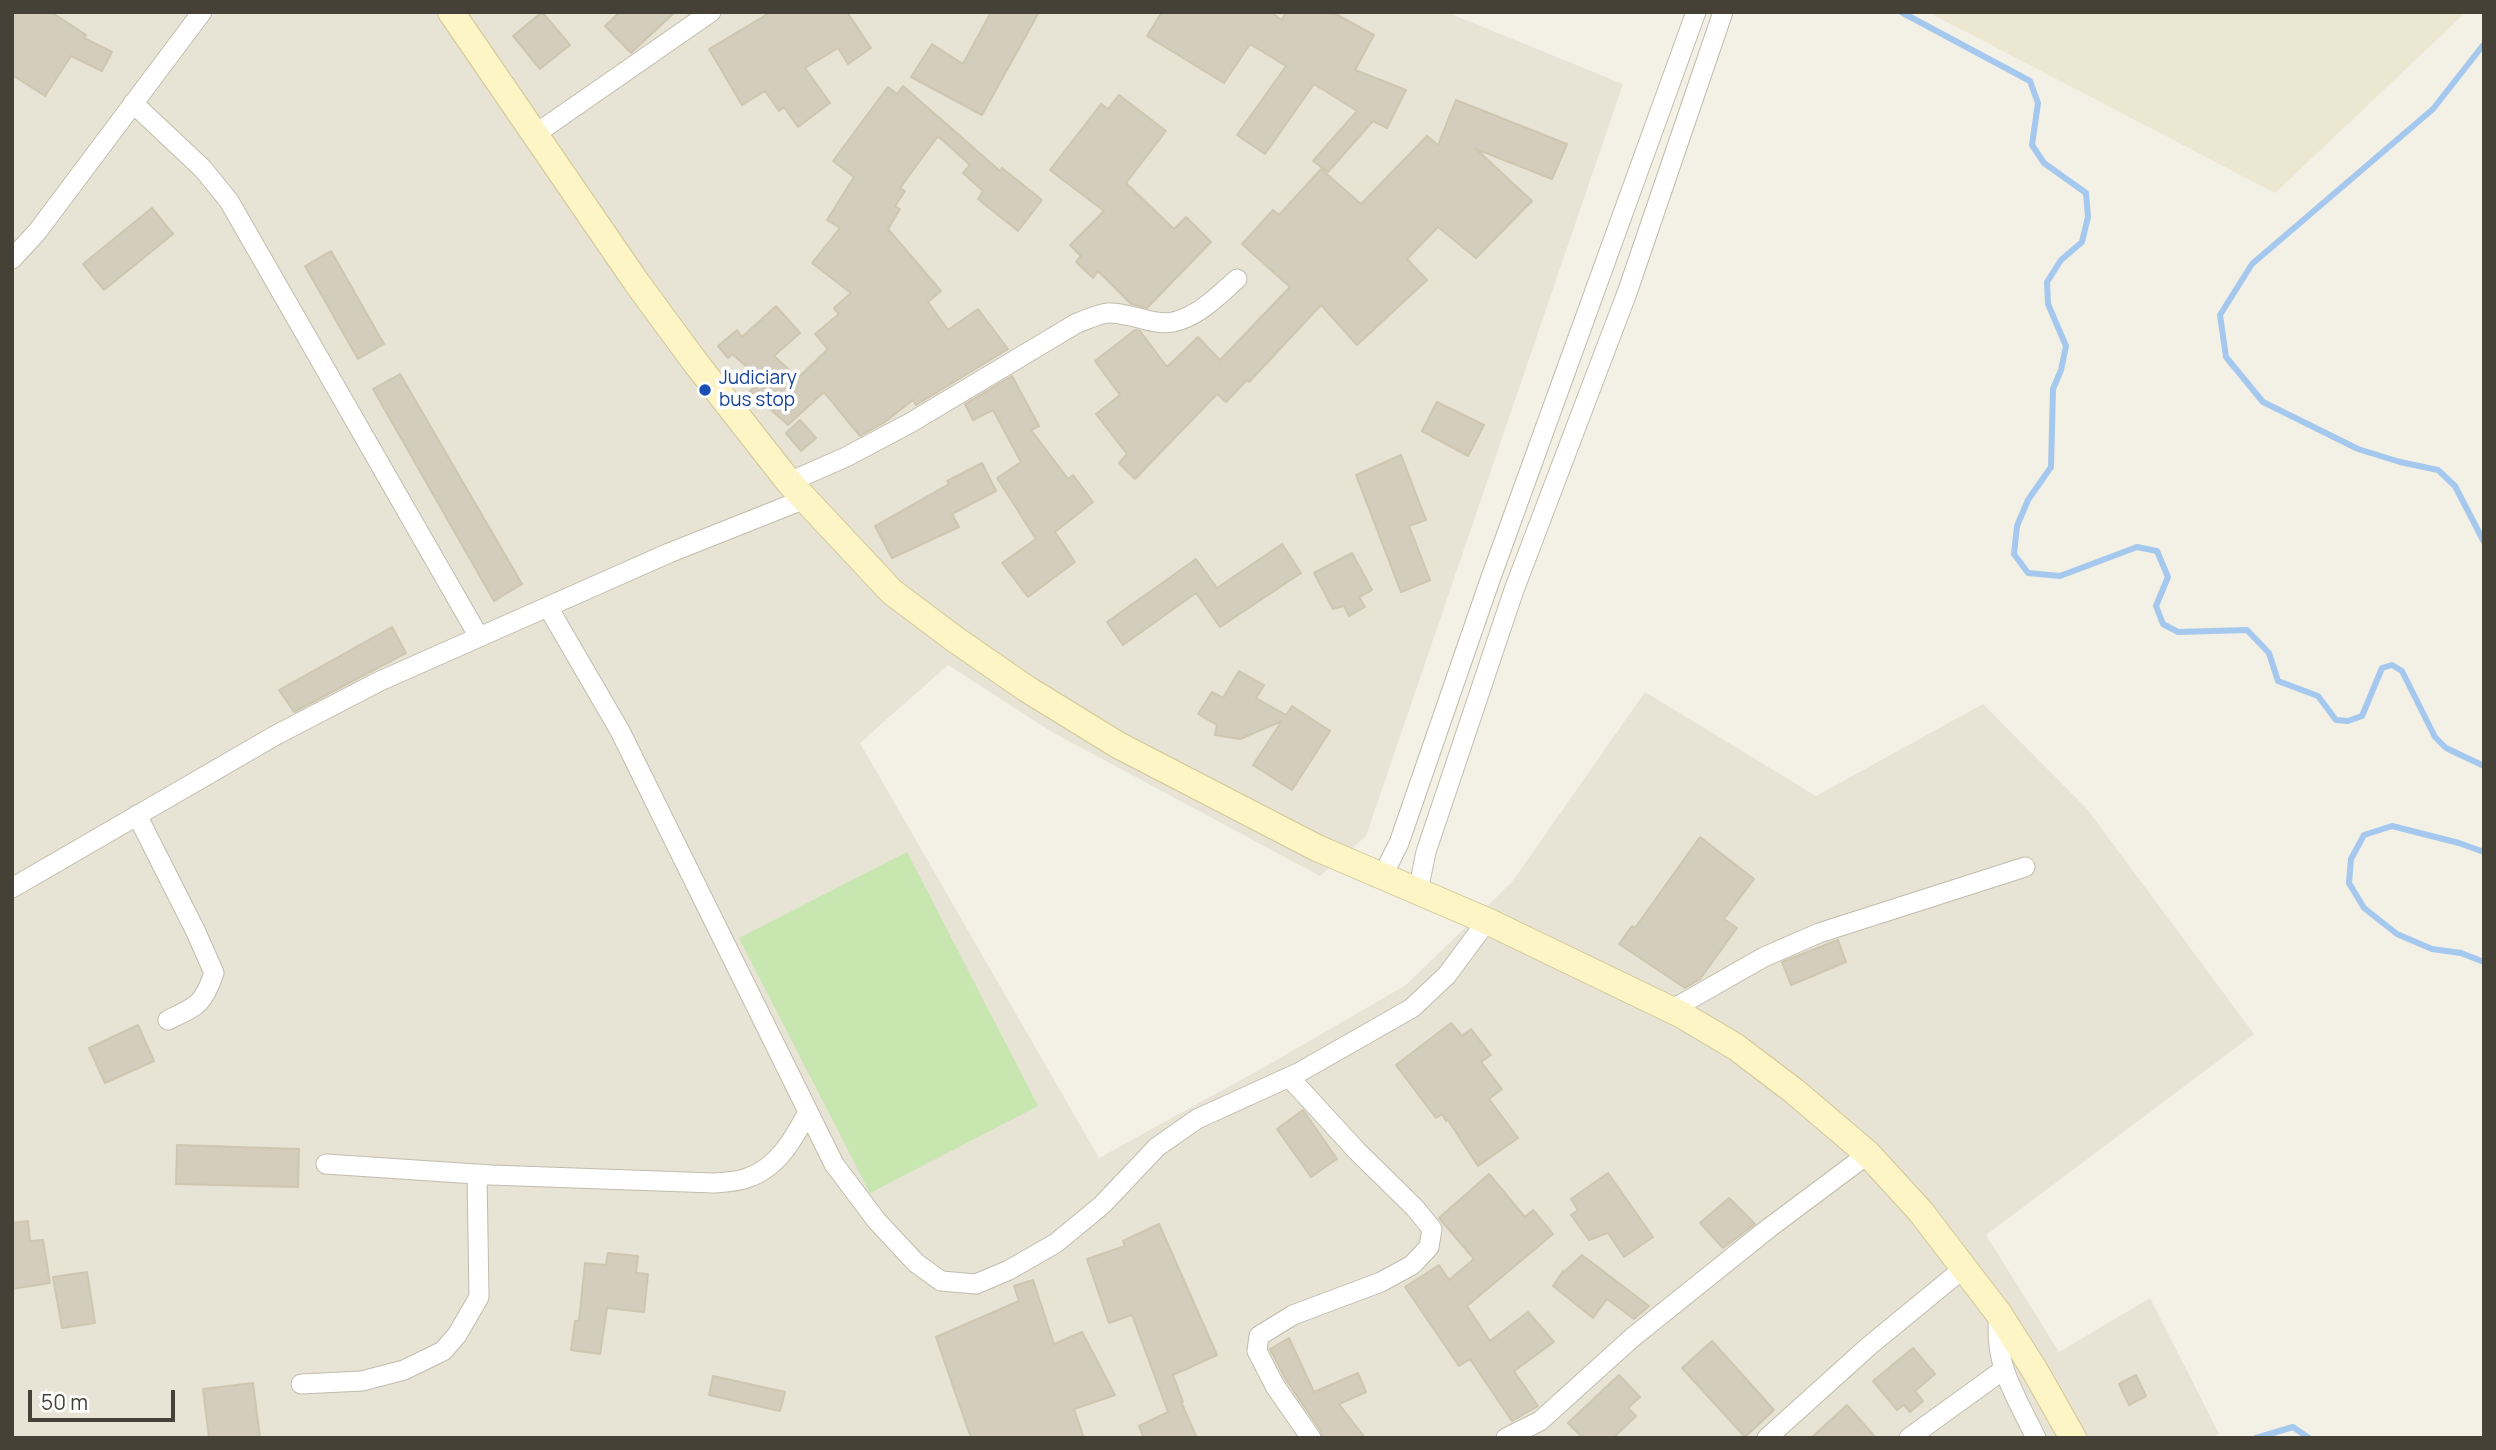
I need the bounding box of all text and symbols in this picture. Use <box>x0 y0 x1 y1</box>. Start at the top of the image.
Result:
place label: Judiciary bus stop <box>719 368 797 412</box>
marker: Judiciary bus stop <box>697 382 713 398</box>
scale bar <box>32 1376 178 1420</box>
text: 50 m <box>41 1388 88 1416</box>

